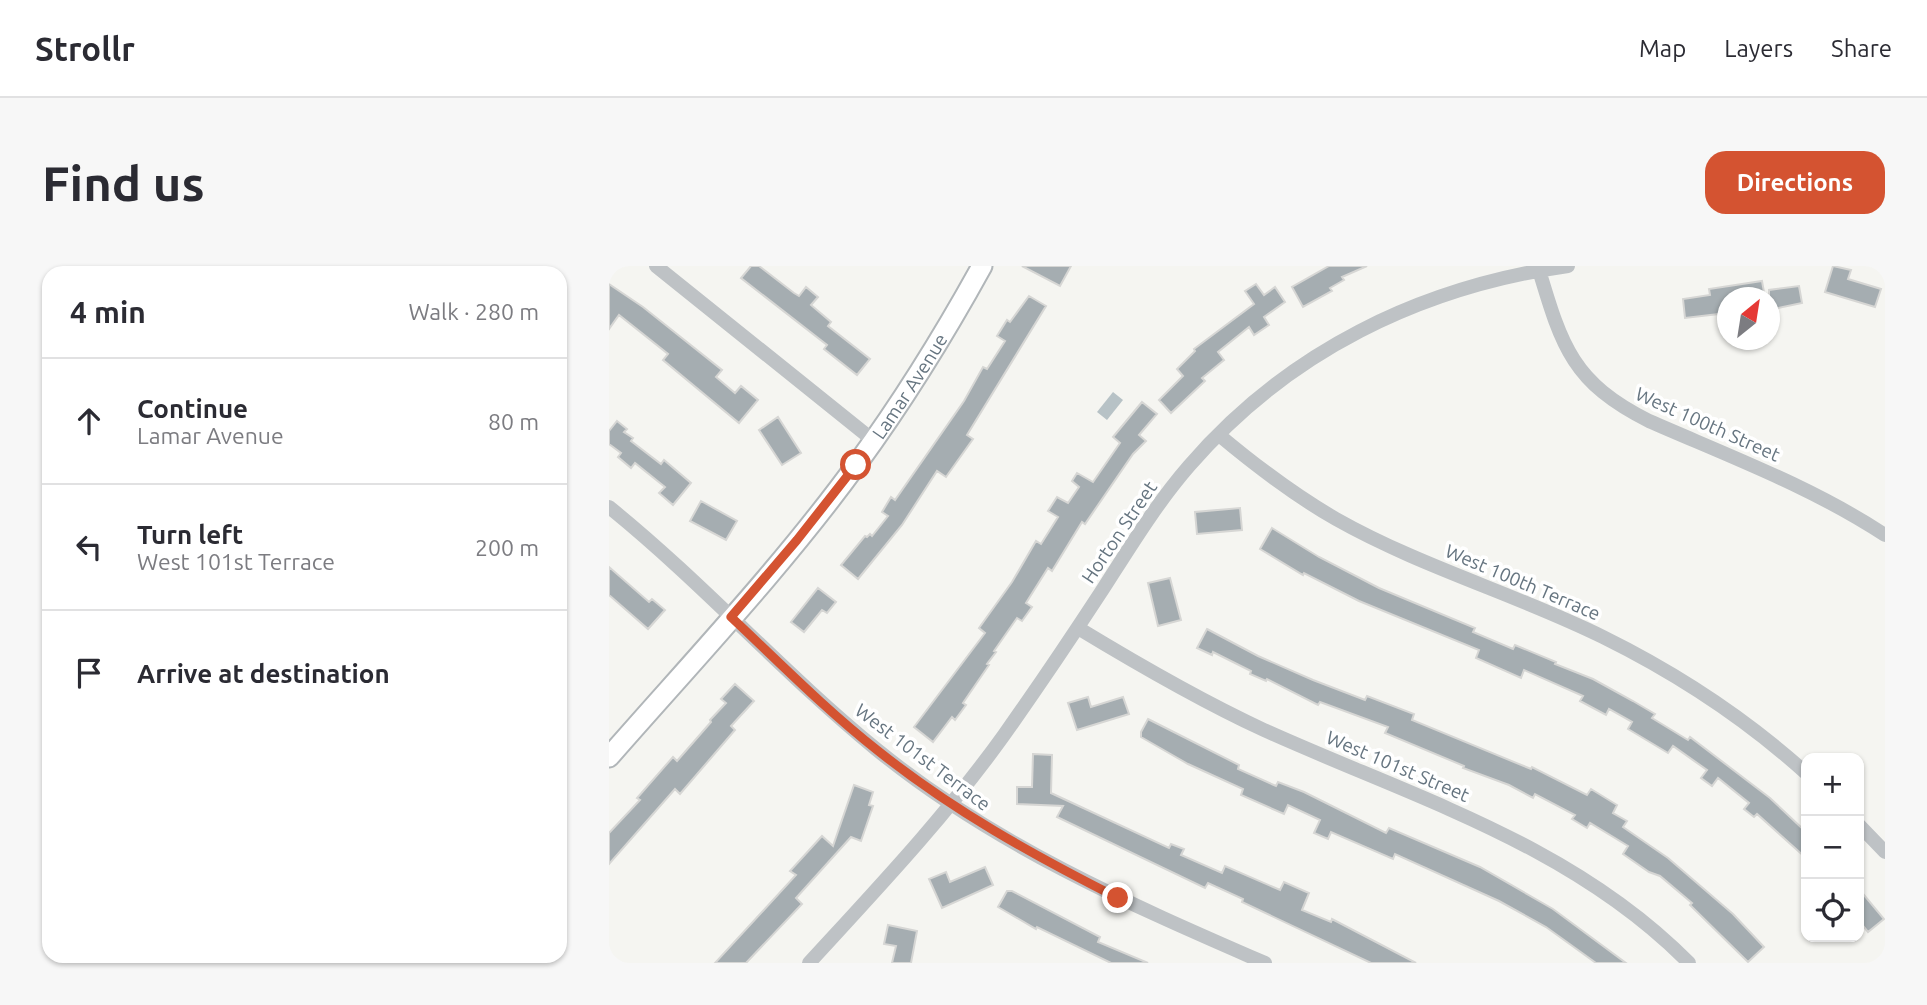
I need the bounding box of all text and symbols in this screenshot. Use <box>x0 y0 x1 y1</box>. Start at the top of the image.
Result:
text: Strollr <box>35 30 135 67</box>
text: Map <box>1639 35 1686 62</box>
text: Layers <box>1724 35 1793 62</box>
text: Share <box>1831 35 1892 62</box>
button: Directions <box>1705 151 1885 214</box>
text: Find us <box>42 155 205 210</box>
north arrow <box>1717 287 1780 350</box>
text: 4 min <box>70 295 146 329</box>
text: Walk · 280 m <box>408 299 539 324</box>
street label: Lamar Avenue <box>867 329 952 443</box>
street label: West 100th Street <box>1632 382 1784 466</box>
text: Continue <box>137 394 248 423</box>
icon: ahead <box>70 402 108 440</box>
text: 80 m <box>488 409 539 434</box>
text: Lamar Avenue <box>137 423 284 448</box>
route start <box>840 449 871 480</box>
street label: Horton Street <box>1077 476 1162 587</box>
text: Turn left <box>137 520 243 549</box>
icon: left <box>70 528 108 566</box>
text: 200 m <box>475 535 539 560</box>
street label: West 100th Terrace <box>1442 539 1604 625</box>
text: West 101st Terrace <box>137 549 335 574</box>
icon: arrive <box>70 654 108 692</box>
text: Arrive at destination <box>137 659 390 688</box>
street label: West 101st Terrace <box>851 699 995 815</box>
street label: West 101st Street <box>1323 726 1473 806</box>
map controls <box>1801 753 1864 942</box>
button: + <box>1801 753 1864 816</box>
button: − <box>1801 816 1864 879</box>
button: locate <box>1801 879 1864 942</box>
route end <box>1102 882 1133 913</box>

